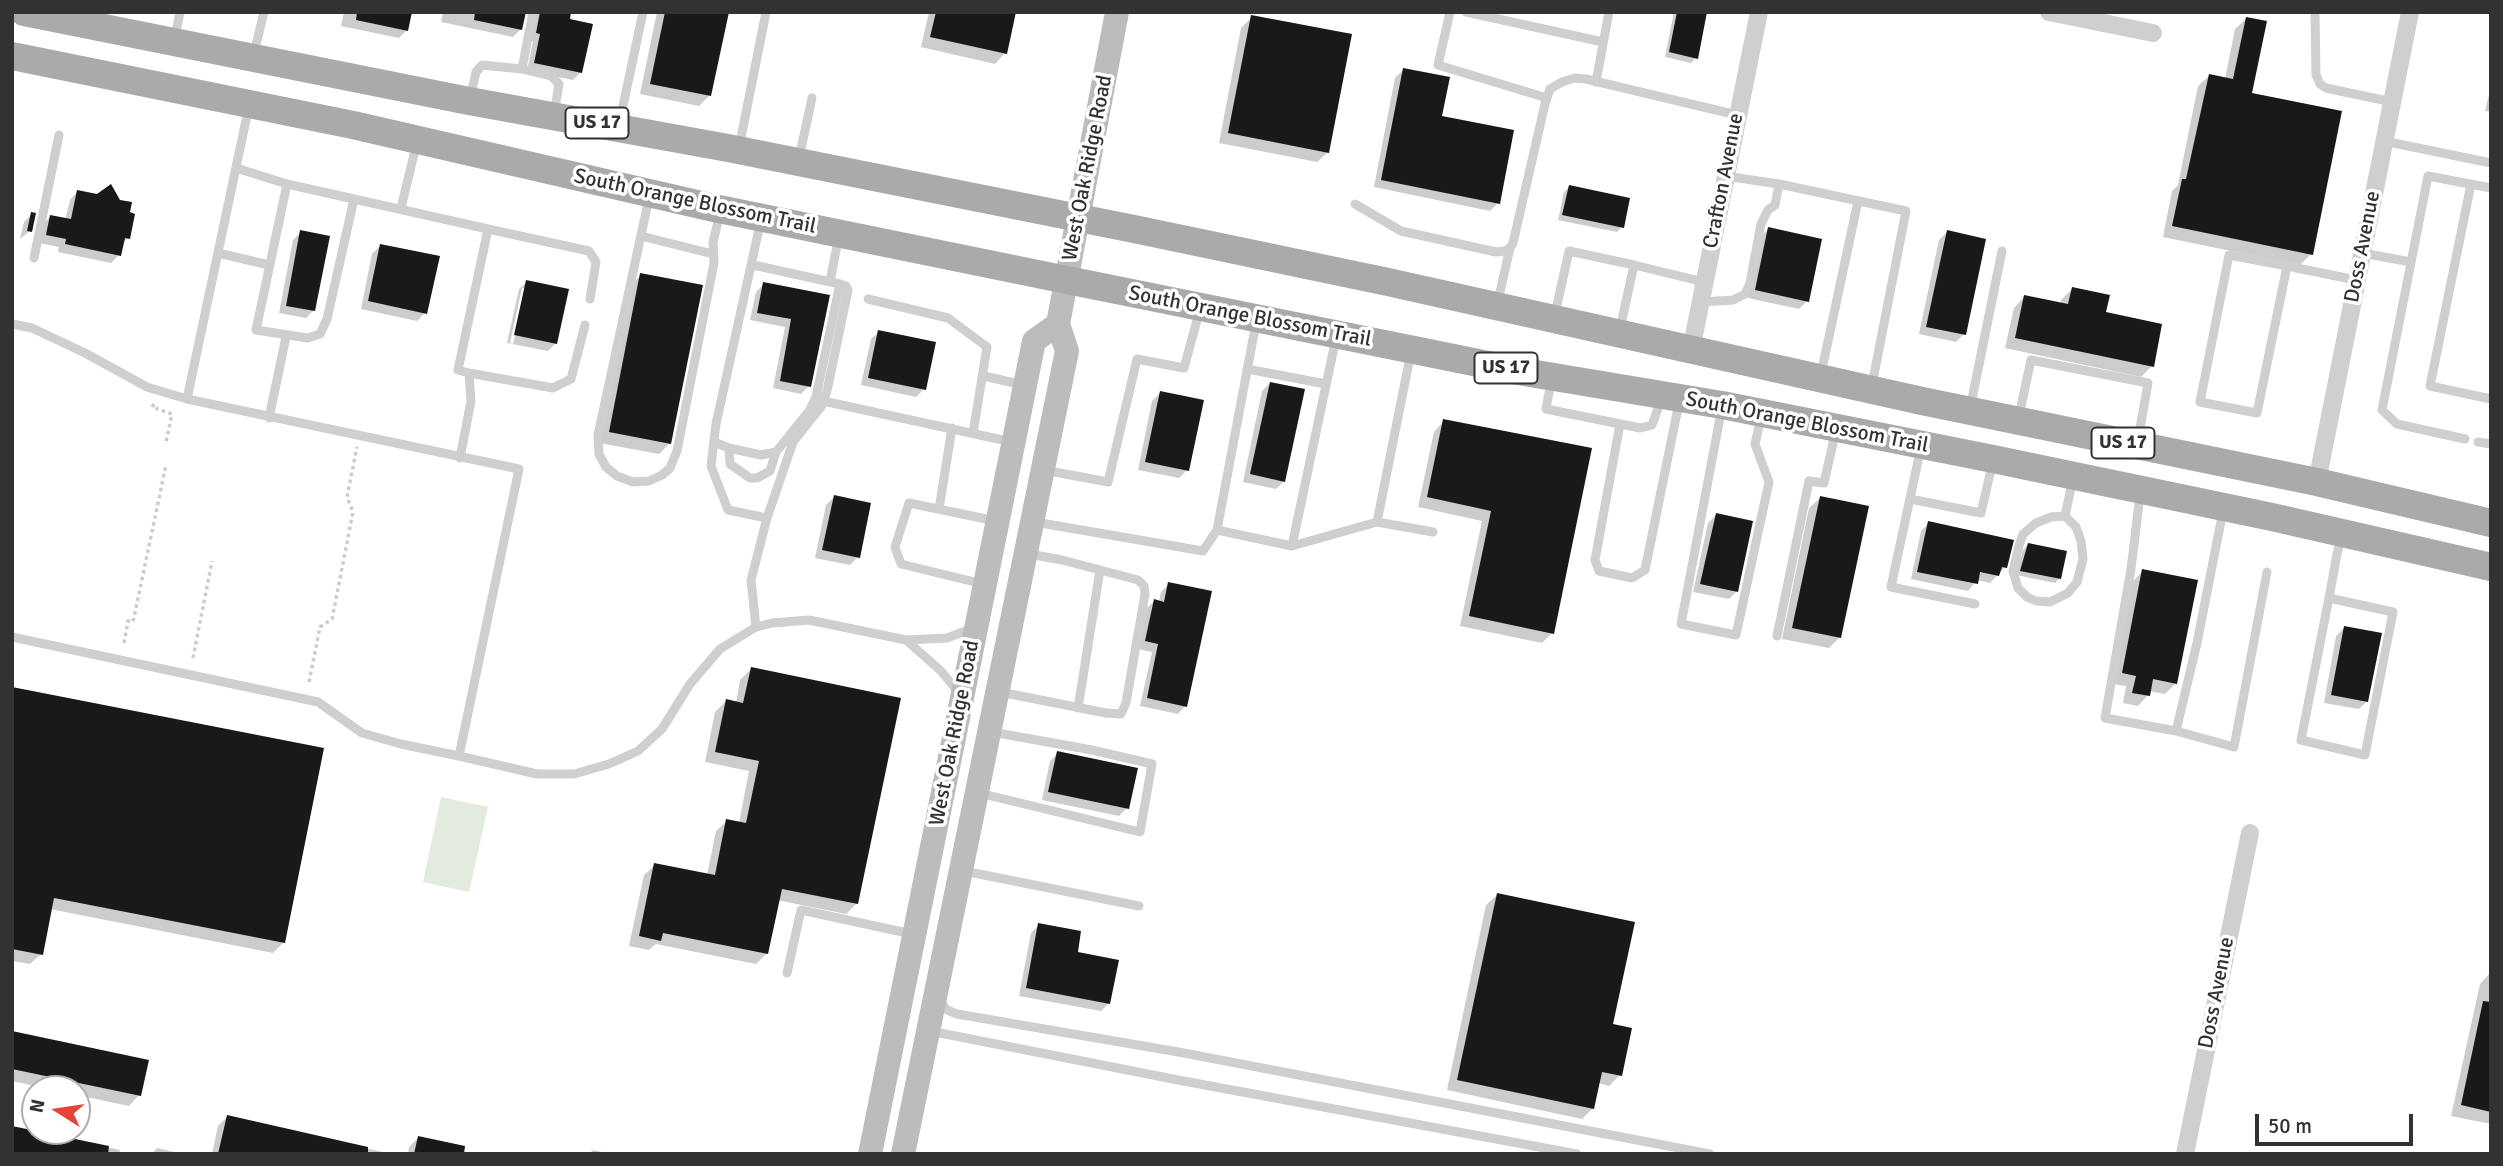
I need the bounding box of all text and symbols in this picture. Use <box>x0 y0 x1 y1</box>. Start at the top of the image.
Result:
street label: West Oak Ridge Road <box>1058 73 1118 263</box>
road number: US 17 <box>566 108 628 139</box>
street label: Crafton Avenue <box>1699 111 1749 251</box>
street label: South Orange Blossom Trail <box>572 164 818 240</box>
street label: Doss Avenue <box>2340 189 2386 305</box>
street label: South Orange Blossom Trail <box>1126 281 1374 353</box>
road number: US 17 <box>1474 352 1538 384</box>
street label: South Orange Blossom Trail <box>1683 387 1931 459</box>
road number: US 17 <box>2092 428 2154 458</box>
street label: West Oak Ridge Road <box>925 638 985 828</box>
street label: Doss Avenue <box>2194 935 2240 1051</box>
north arrow <box>21 1075 91 1145</box>
text: N <box>24 1097 51 1115</box>
scale bar <box>2258 1100 2416 1144</box>
text: 50 m <box>2268 1113 2312 1139</box>

